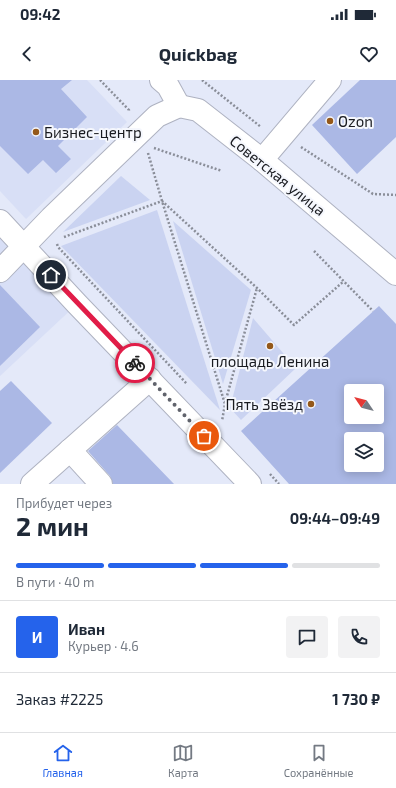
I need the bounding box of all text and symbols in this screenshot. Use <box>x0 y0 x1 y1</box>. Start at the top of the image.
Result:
text: 09:42 <box>20 5 60 23</box>
icon: back <box>16 43 38 65</box>
text: Quickbag <box>159 43 237 65</box>
icon: heart <box>358 43 380 65</box>
place label: Ozon <box>338 112 373 130</box>
marker: Ozon <box>325 116 335 126</box>
place label: Бизнес-центр <box>44 123 142 141</box>
marker: Бизнес-центр <box>31 127 41 137</box>
street label: Советская улица <box>226 131 329 220</box>
pin <box>34 258 68 292</box>
icon: home <box>40 264 62 286</box>
marker: площадь Ленина <box>265 341 275 351</box>
courier <box>115 343 155 383</box>
icon: bike <box>124 352 146 374</box>
place label: площадь Ленина <box>211 352 329 370</box>
north arrow <box>344 384 384 424</box>
map controls <box>344 384 384 472</box>
place label: Пять Звёзд <box>226 395 303 413</box>
marker: Пять Звёзд <box>306 399 316 409</box>
pin <box>187 419 221 453</box>
icon: bag <box>193 425 215 447</box>
button: layers <box>344 432 384 472</box>
text: Прибудет через <box>16 495 112 511</box>
text: 09:44–09:49 <box>290 509 380 527</box>
text: 2 мин <box>16 510 89 541</box>
text: В пути · 40 m <box>16 574 94 590</box>
button: chat <box>286 616 328 658</box>
button: phone <box>338 616 380 658</box>
text: Иван <box>68 620 105 638</box>
text: И <box>32 628 42 646</box>
text: Курьер · 4.6 <box>68 638 139 654</box>
text: Заказ #2225 <box>16 690 103 708</box>
text: 1 730 ₽ <box>332 690 380 708</box>
tab: Главная <box>43 742 83 779</box>
tab: Карта <box>168 742 199 779</box>
tab: Сохранённые <box>284 742 353 779</box>

